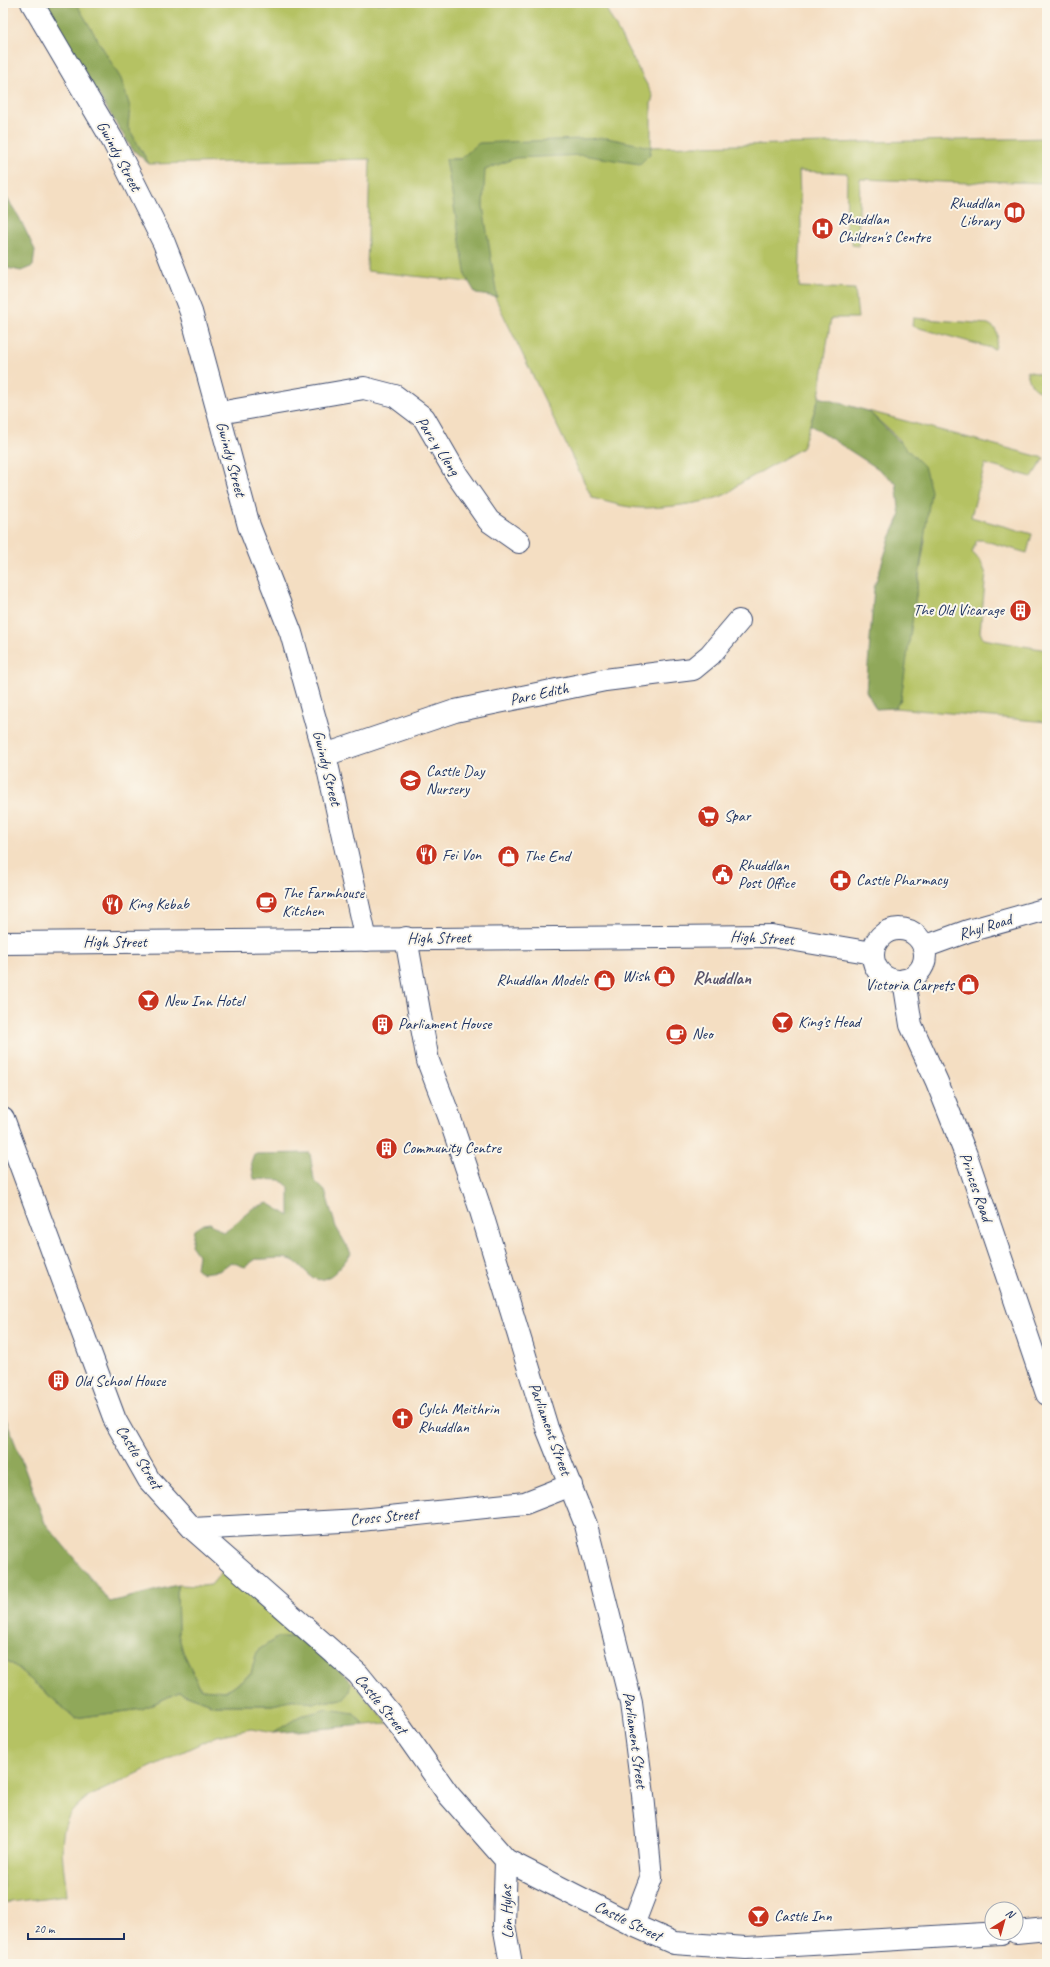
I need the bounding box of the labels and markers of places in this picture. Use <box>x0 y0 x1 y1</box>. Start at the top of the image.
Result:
place label: Rhuddlan Library <box>949 193 1002 231</box>
library icon: Rhuddlan Library <box>1002 199 1028 225</box>
place label: Rhuddlan Children's Centre <box>838 209 932 247</box>
hospital icon: Rhuddlan Children's Centre <box>810 215 836 241</box>
building icon: The Old Vicarage <box>1007 597 1033 623</box>
place label: The Old Vicarage <box>913 600 1006 620</box>
place label: Castle Day Nursery <box>426 761 486 799</box>
school or university icon: Castle Day Nursery <box>397 767 423 793</box>
supermarket icon: Spar <box>695 803 721 829</box>
place label: Spar <box>724 806 752 826</box>
restaurant icon: Fei Von <box>414 842 440 868</box>
shop icon: The End <box>495 843 521 869</box>
place label: Fei Von <box>442 845 482 865</box>
place label: The End <box>524 846 573 866</box>
place label: Rhuddlan Post Office <box>738 855 797 893</box>
public building icon: Rhuddlan Post Office <box>710 861 736 887</box>
pharmacy icon: Castle Pharmacy <box>828 867 854 893</box>
place label: Castle Pharmacy <box>856 870 949 890</box>
place label: The Farmhouse Kitchen <box>282 883 366 921</box>
cafe icon: The Farmhouse Kitchen <box>253 889 279 915</box>
restaurant icon: King Kebab <box>100 891 126 917</box>
place label: King Kebab <box>128 894 190 914</box>
shop icon: Wish <box>652 963 678 989</box>
place label: Wish <box>622 966 651 986</box>
shop icon: Rhuddlan Models <box>591 967 617 993</box>
place label: Rhuddlan Models <box>496 970 590 990</box>
shop icon: Victoria Carpets <box>956 972 982 998</box>
place label: Victoria Carpets <box>865 975 956 995</box>
bar icon: New Inn Hotel <box>135 988 161 1014</box>
place label: New Inn Hotel <box>164 991 247 1011</box>
bar icon: King's Head <box>770 1009 796 1035</box>
building icon: Parliament House <box>370 1011 396 1037</box>
place label: King's Head <box>798 1012 863 1032</box>
place label: Parliament House <box>398 1014 493 1034</box>
cafe icon: Neo <box>663 1021 689 1047</box>
place label: Neo <box>692 1024 715 1044</box>
building icon: Community Centre <box>374 1135 400 1161</box>
place label: Community Centre <box>402 1138 503 1158</box>
building icon: Old School House <box>46 1368 72 1394</box>
place label: Old School House <box>74 1371 167 1391</box>
place label: Cylch Meithrin Rhuddlan <box>418 1399 500 1437</box>
church icon: Cylch Meithrin Rhuddlan <box>389 1405 415 1431</box>
bar icon: Castle Inn <box>745 1903 771 1929</box>
place label: Castle Inn <box>774 1906 833 1926</box>

